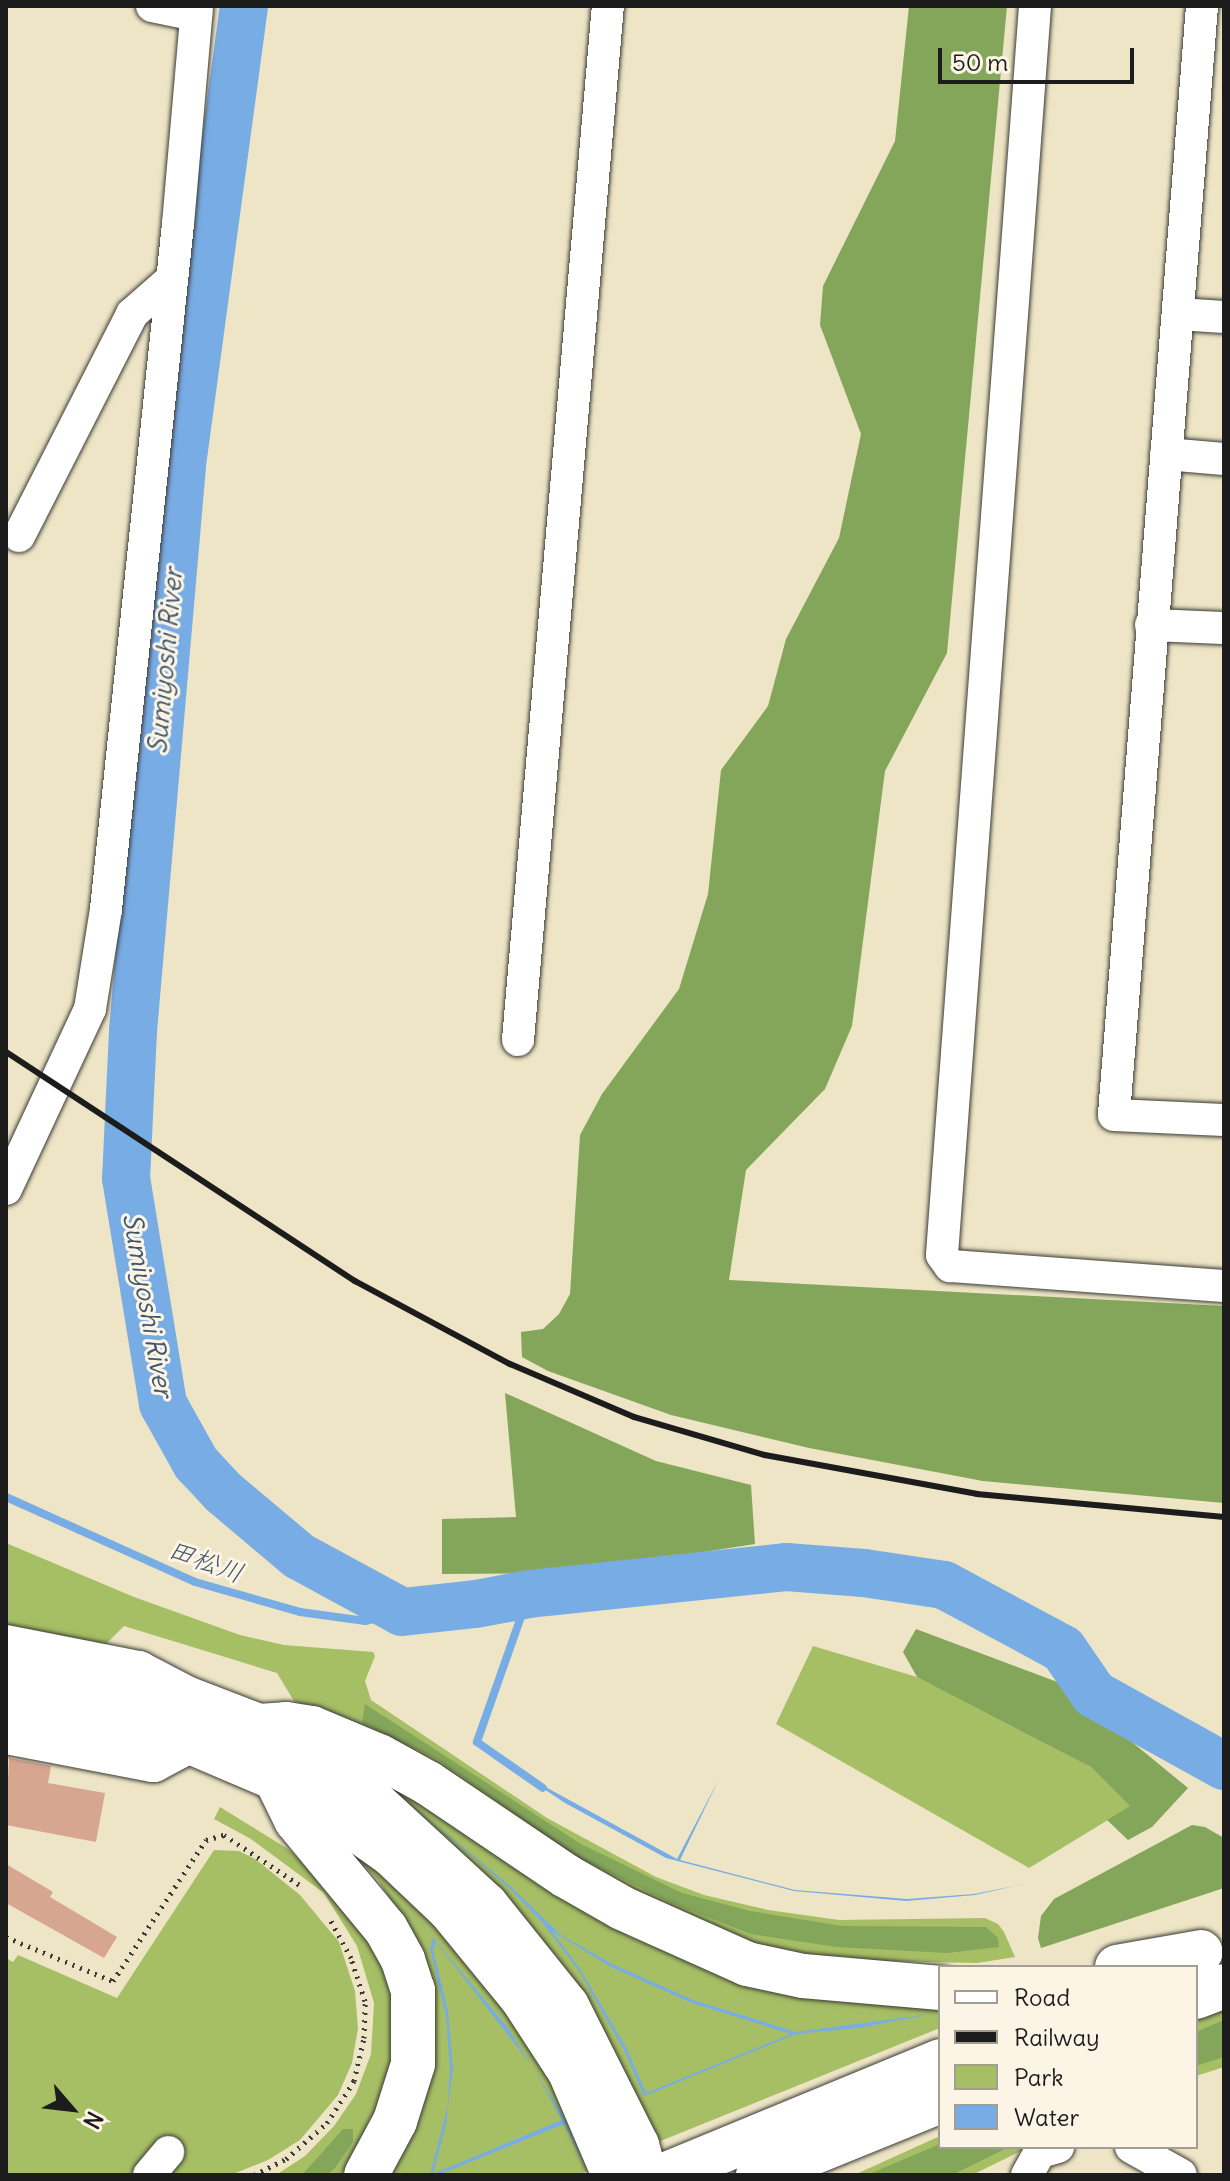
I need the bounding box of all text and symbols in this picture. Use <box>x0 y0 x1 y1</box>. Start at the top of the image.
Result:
scale bar <box>942 32 1138 82</box>
text: 50 m <box>952 47 1008 77</box>
water label: Sumiyoshi River <box>141 567 189 755</box>
water label: Sumiyoshi River <box>116 1211 180 1399</box>
water label: 田松川 <box>164 1533 248 1589</box>
legend <box>938 1965 1198 2149</box>
text: Road <box>1014 1982 1070 2012</box>
text: Railway <box>1014 2022 1100 2052</box>
text: Park <box>1014 2062 1064 2092</box>
north arrow <box>32 2069 112 2149</box>
text: Water <box>1014 2102 1079 2132</box>
text: N <box>77 2107 109 2134</box>

